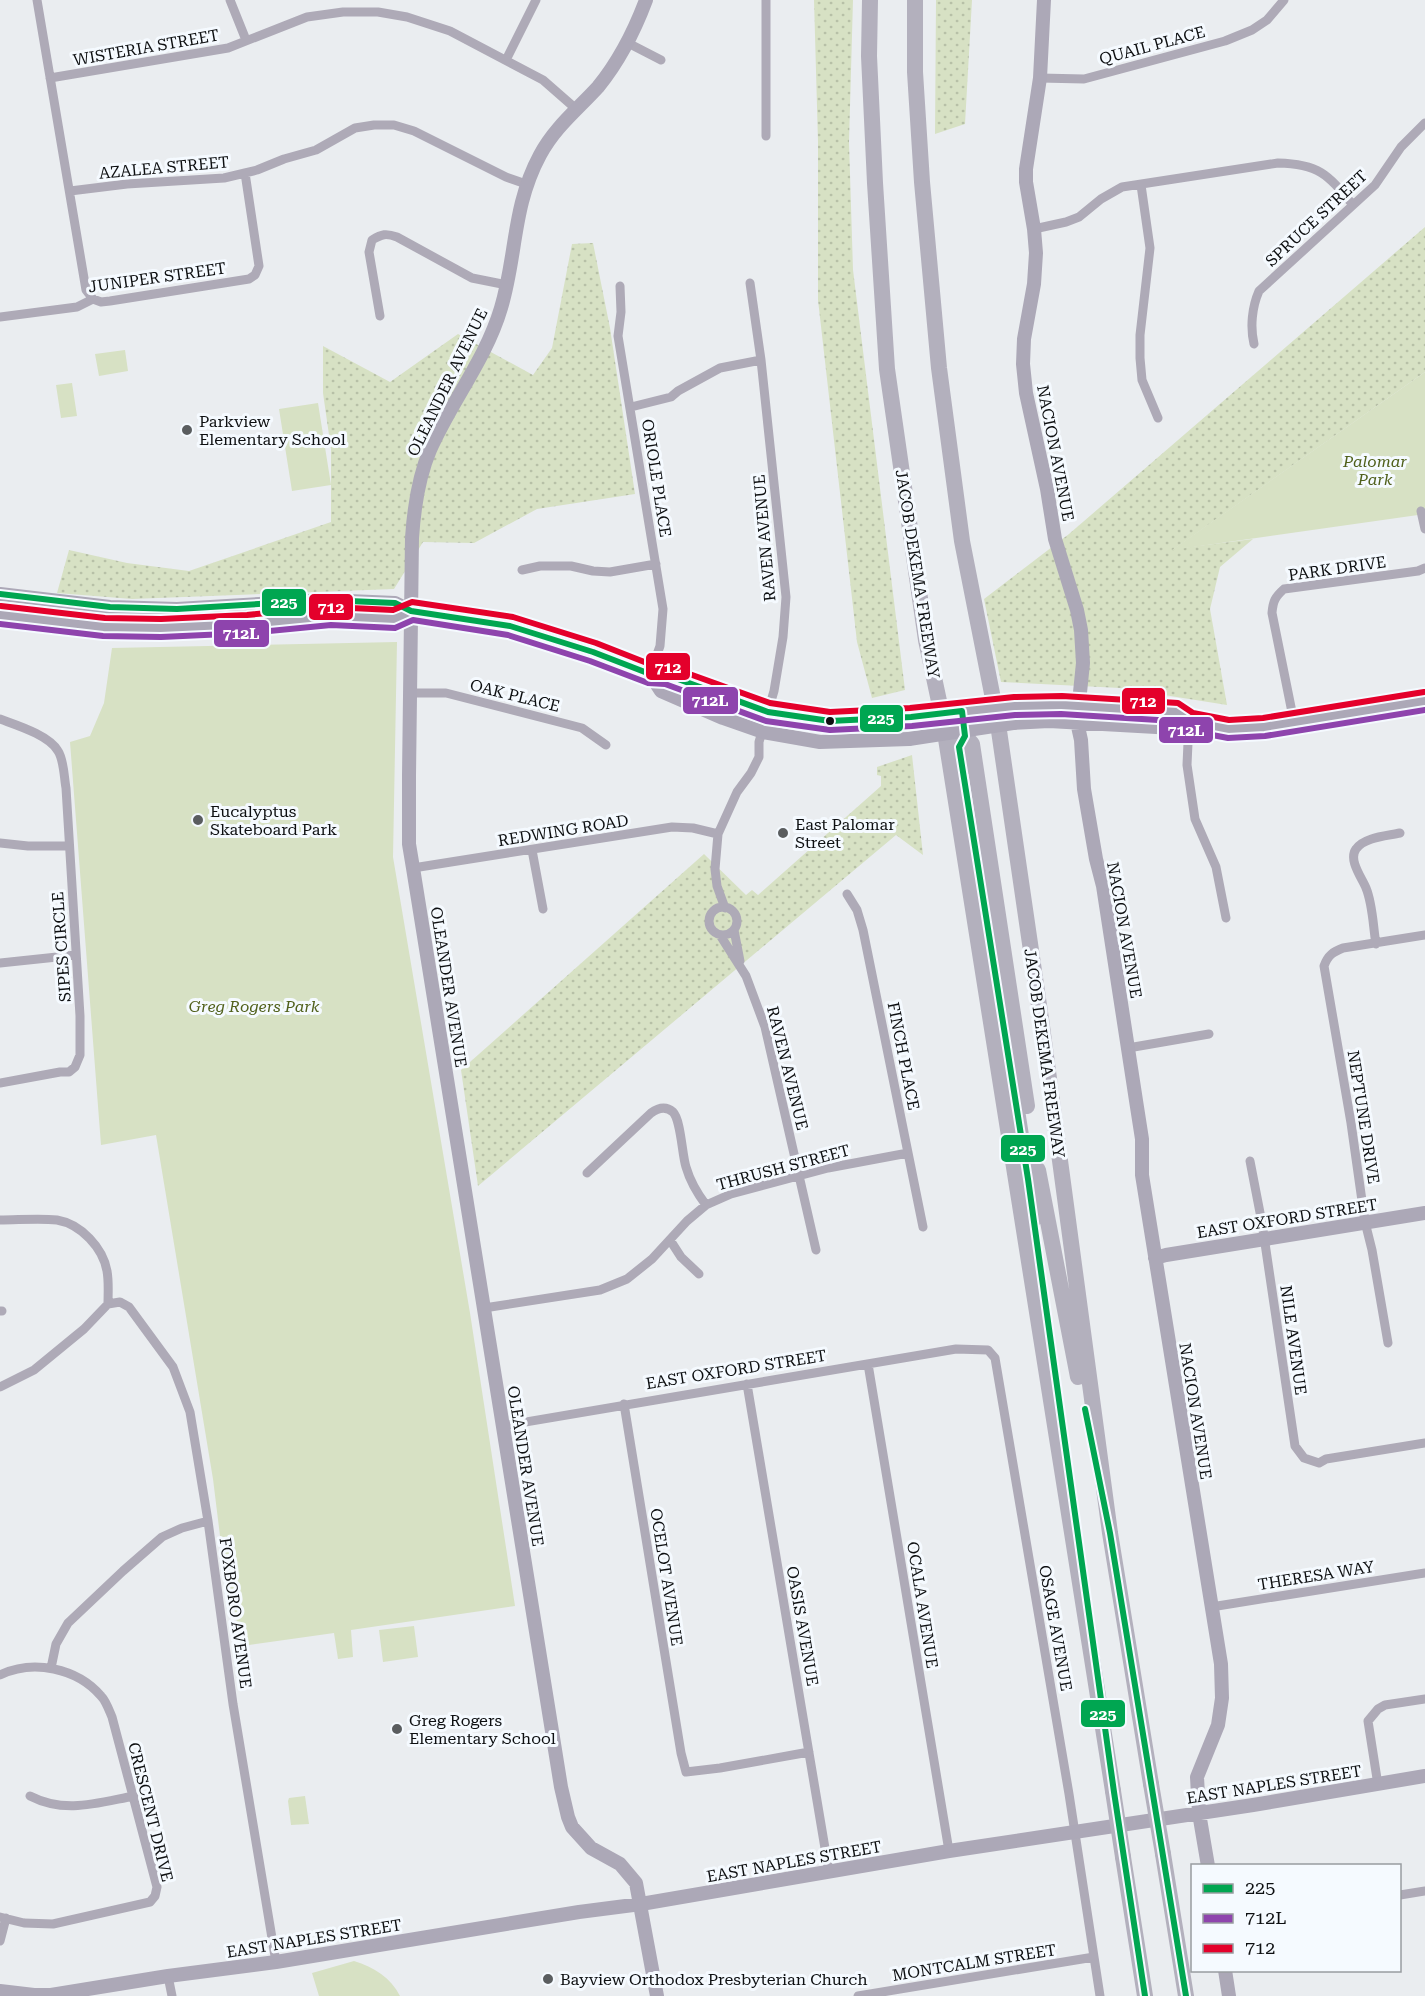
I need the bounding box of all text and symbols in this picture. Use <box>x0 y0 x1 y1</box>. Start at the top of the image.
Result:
street label: QUAIL PLACE <box>1097 22 1207 69</box>
street label: WISTERIA STREET <box>72 25 221 70</box>
street label: AZALEA STREET <box>98 152 230 183</box>
street label: SPRUCE STREET <box>1262 166 1371 270</box>
street label: JUNIPER STREET <box>87 258 227 297</box>
street label: OLEANDER AVENUE <box>403 305 492 459</box>
street label: NACION AVENUE <box>1033 383 1078 523</box>
place label: Parkview Elementary School <box>199 412 346 449</box>
street label: ORIOLE PLACE <box>638 418 675 539</box>
marker: Parkview Elementary School <box>180 423 194 437</box>
park label: Palomar Park <box>1342 452 1407 489</box>
street label: JACOB DEKEMA FREEWAY <box>892 468 943 680</box>
street label: RAVEN AVENUE <box>749 474 780 602</box>
street label: PARK DRIVE <box>1287 552 1387 585</box>
line badge: 225 <box>261 588 307 617</box>
text: 225 <box>271 593 297 612</box>
line badge: 712 <box>308 593 354 621</box>
text: 712 <box>318 598 344 617</box>
line badge: 712L <box>213 619 270 648</box>
text: 712L <box>222 624 260 643</box>
line badge: 712 <box>645 652 691 681</box>
text: 712 <box>655 658 681 677</box>
street label: OAK PLACE <box>468 675 562 716</box>
line badge: 712L <box>682 686 739 715</box>
line badge: 712 <box>1121 687 1166 715</box>
text: 712L <box>691 691 729 710</box>
text: 712 <box>1130 692 1156 711</box>
line badge: 225 <box>859 704 904 733</box>
text: 225 <box>868 709 894 728</box>
unlabelled marker <box>824 715 836 727</box>
line badge: 712L <box>1158 716 1214 744</box>
text: 712L <box>1167 721 1205 740</box>
place label: Eucalyptus Skateboard Park <box>210 802 337 839</box>
street label: REDWING ROAD <box>496 811 630 850</box>
marker: Eucalyptus Skateboard Park <box>191 813 205 827</box>
place label: East Palomar Street <box>795 815 895 852</box>
marker: East Palomar Street <box>776 826 790 840</box>
street label: NACION AVENUE <box>1103 860 1146 1000</box>
street label: SIPES CIRCLE <box>48 891 75 1003</box>
street label: OLEANDER AVENUE <box>426 905 471 1069</box>
street label: JACOB DEKEMA FREEWAY <box>1020 947 1069 1159</box>
park label: Greg Rogers Park <box>189 997 320 1016</box>
street label: FINCH PLACE <box>884 1000 923 1112</box>
street label: RAVEN AVENUE <box>763 1004 812 1132</box>
street label: NEPTUNE DRIVE <box>1344 1049 1383 1185</box>
line badge: 225 <box>1000 1134 1046 1163</box>
street label: THRUSH STREET <box>714 1140 852 1194</box>
text: 225 <box>1010 1140 1036 1159</box>
street label: EAST OXFORD STREET <box>1195 1195 1379 1242</box>
street label: NILE AVENUE <box>1276 1284 1311 1396</box>
street label: NACION AVENUE <box>1175 1341 1216 1481</box>
street label: EAST OXFORD STREET <box>644 1346 828 1393</box>
street label: OLEANDER AVENUE <box>503 1384 548 1548</box>
street label: OCELOT AVENUE <box>646 1507 687 1647</box>
street label: FOXBORO AVENUE <box>215 1536 256 1690</box>
street label: OCALA AVENUE <box>903 1540 942 1670</box>
street label: THERESA WAY <box>1256 1557 1376 1594</box>
street label: OSAGE AVENUE <box>1035 1564 1076 1693</box>
street label: OASIS AVENUE <box>783 1565 822 1688</box>
line badge: 225 <box>1080 1699 1126 1728</box>
text: 225 <box>1090 1705 1116 1724</box>
place label: Greg Rogers Elementary School <box>409 1711 556 1748</box>
marker: Greg Rogers Elementary School <box>390 1722 404 1736</box>
street label: CRESCENT DRIVE <box>124 1740 177 1884</box>
street label: EAST NAPLES STREET <box>1185 1761 1363 1808</box>
street label: EAST NAPLES STREET <box>705 1837 883 1886</box>
legend <box>1191 1864 1401 1972</box>
text: 225 <box>1245 1877 1275 1898</box>
text: 712L <box>1245 1907 1286 1928</box>
street label: EAST NAPLES STREET <box>225 1915 403 1962</box>
text: 712 <box>1245 1937 1275 1958</box>
street label: MONTCALM STREET <box>891 1940 1058 1985</box>
place label: Bayview Orthodox Presbyterian Church <box>560 1970 867 1989</box>
marker: Bayview Orthodox Presbyterian Church <box>541 1972 555 1986</box>

